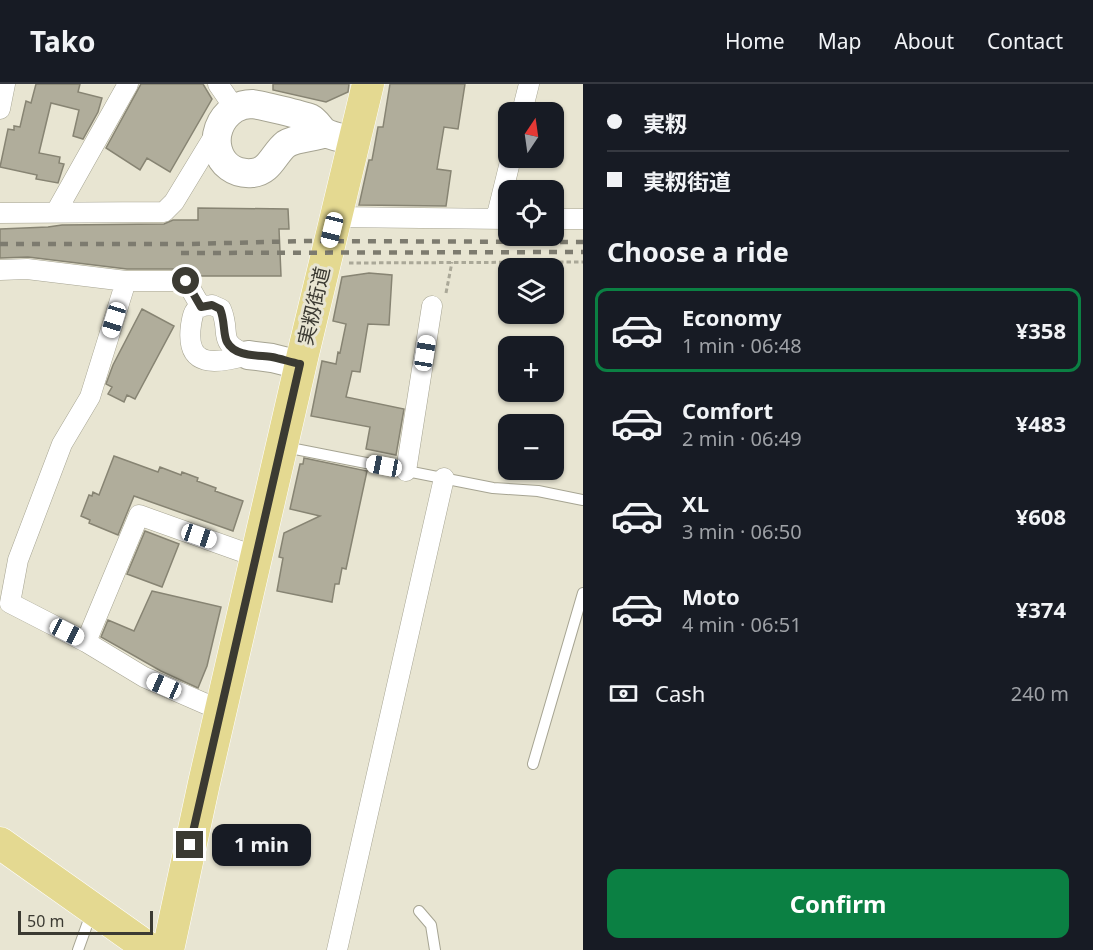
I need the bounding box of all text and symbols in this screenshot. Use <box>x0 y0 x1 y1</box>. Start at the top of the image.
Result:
text: Tako <box>30 22 96 60</box>
text: Home <box>725 27 785 55</box>
text: Map <box>818 27 861 55</box>
text: About <box>894 27 954 55</box>
text: Contact <box>987 27 1063 55</box>
north arrow <box>498 102 564 168</box>
map controls <box>498 102 564 480</box>
text: 実籾 <box>643 108 687 138</box>
text: 実籾街道 <box>643 166 731 196</box>
button: locate <box>498 180 564 246</box>
car <box>319 210 345 250</box>
text: Choose a ride <box>607 233 789 270</box>
button: layers <box>498 258 564 324</box>
street label: 実籾街道 <box>291 264 336 348</box>
route start <box>172 267 199 294</box>
car <box>100 300 128 340</box>
text: Economy <box>682 302 781 332</box>
icon: car <box>610 303 664 357</box>
text: ¥358 <box>1016 315 1066 345</box>
text: 1 min · 06:48 <box>682 332 802 359</box>
car <box>413 334 437 372</box>
button: + <box>498 336 564 402</box>
text: Comfort <box>682 395 773 425</box>
icon: car <box>610 396 664 450</box>
text: ¥483 <box>1016 408 1066 438</box>
button: − <box>498 414 564 480</box>
text: 2 min · 06:49 <box>682 425 802 452</box>
car <box>365 454 403 478</box>
text: XL <box>682 488 709 518</box>
icon: car <box>610 489 664 543</box>
text: ¥608 <box>1016 501 1066 531</box>
text: 3 min · 06:50 <box>682 518 802 545</box>
car <box>179 522 219 550</box>
text: Moto <box>682 581 740 611</box>
icon: car <box>610 582 664 636</box>
text: ¥374 <box>1016 594 1066 624</box>
text: 4 min · 06:51 <box>682 611 802 638</box>
car <box>47 616 87 648</box>
car <box>144 670 184 702</box>
icon: cash <box>607 677 640 710</box>
text: Cash <box>655 678 705 708</box>
text: 240 m <box>1011 680 1069 707</box>
callout: 1 min <box>211 824 310 866</box>
route end <box>176 831 203 858</box>
text: 1 min <box>234 831 289 858</box>
button: Confirm <box>607 869 1069 938</box>
scale bar <box>18 908 153 936</box>
text: 50 m <box>27 910 64 932</box>

